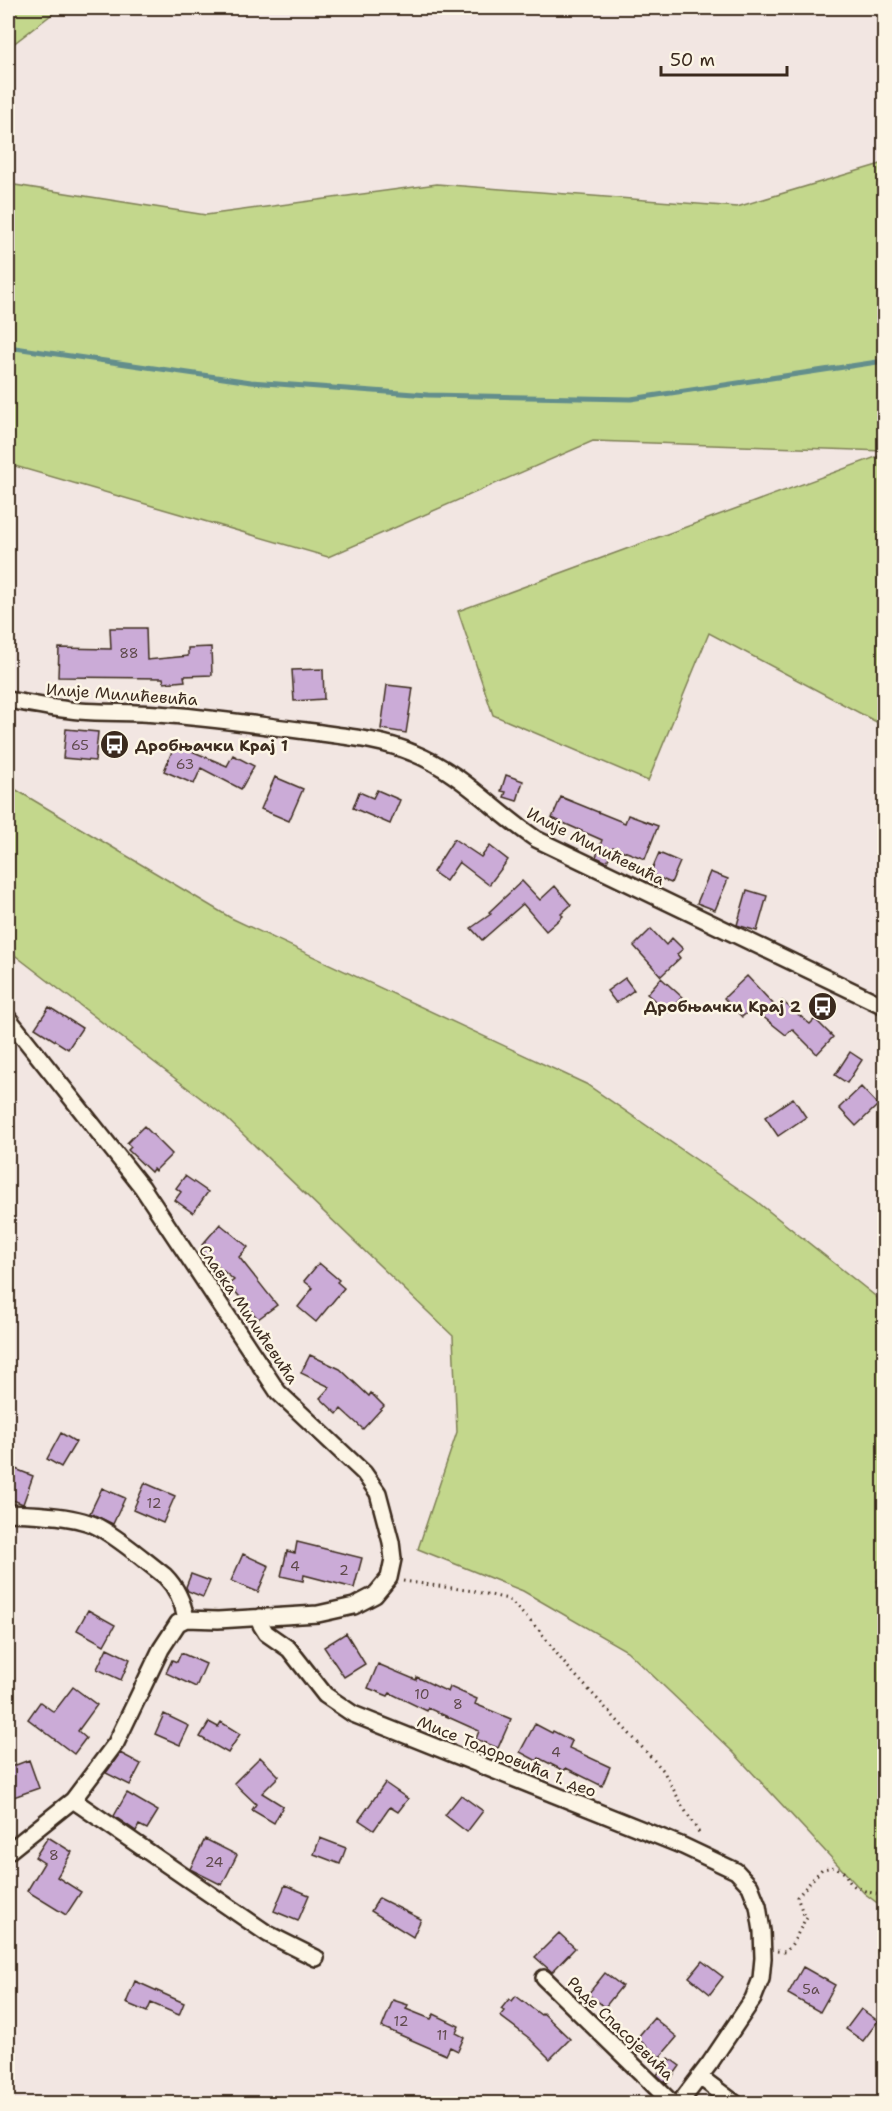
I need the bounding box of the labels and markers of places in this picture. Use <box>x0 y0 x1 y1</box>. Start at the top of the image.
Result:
bus stop icon: Дробњачки Крај 1 <box>98 729 130 761</box>
place label: Дробњачки Крај 1 <box>135 735 288 756</box>
bus stop icon: Дробњачки Крај 2 <box>806 990 838 1022</box>
place label: Дробњачки Крај 2 <box>644 996 801 1017</box>

